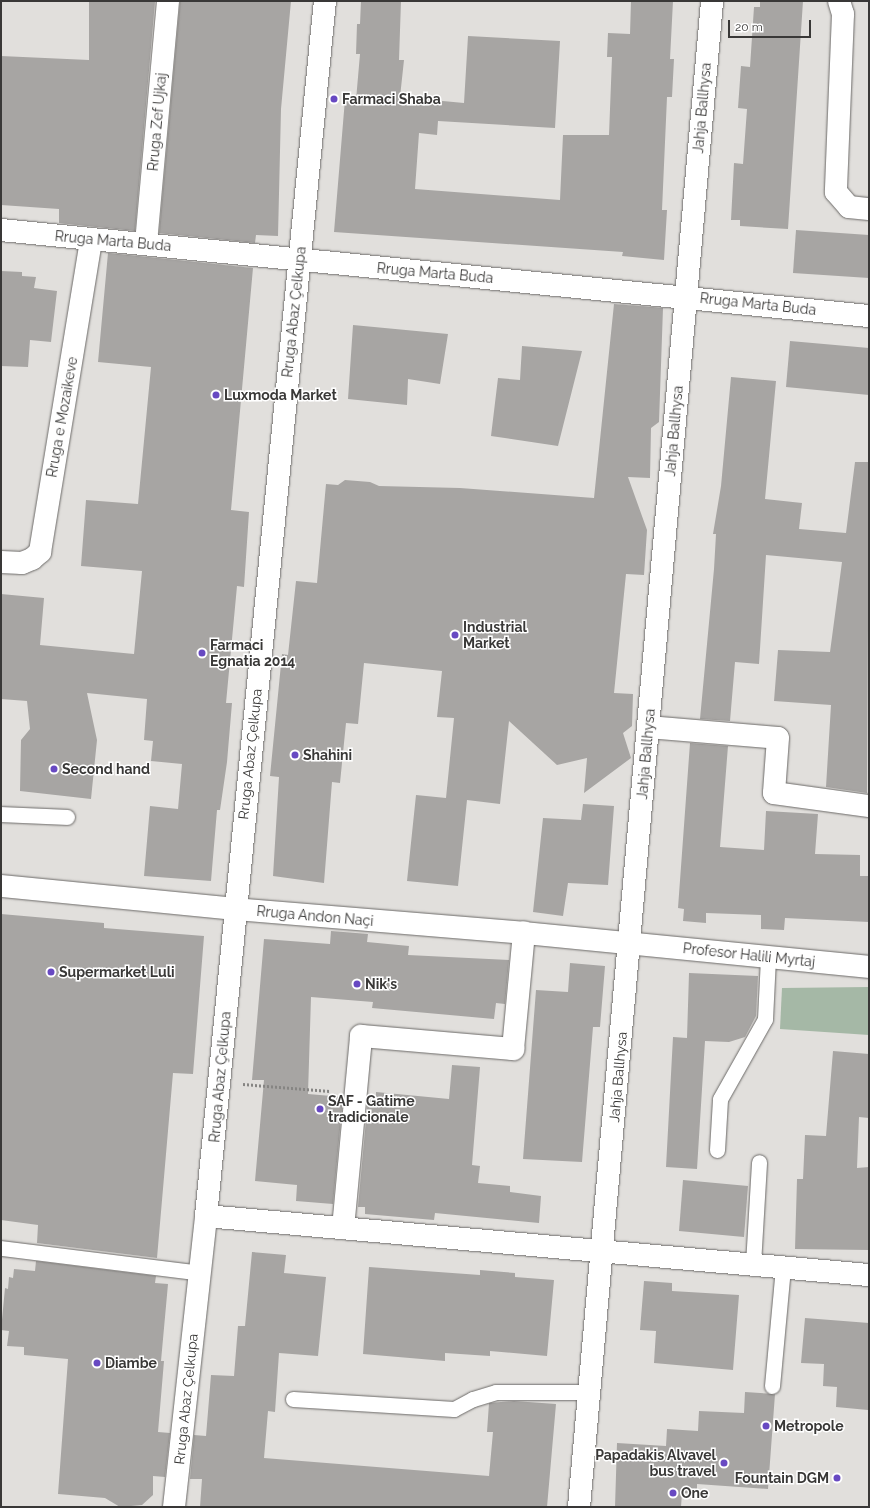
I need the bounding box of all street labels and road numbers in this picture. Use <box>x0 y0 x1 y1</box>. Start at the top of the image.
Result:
street label: Jahja Ballhysa <box>690 62 714 154</box>
street label: Rruga Zef Ujkaj <box>144 72 170 172</box>
street label: Rruga Marta Buda <box>54 228 172 254</box>
street label: Rruga Abaz Çelkupa <box>279 245 309 379</box>
street label: Rruga Marta Buda <box>376 260 494 286</box>
street label: Rruga Marta Buda <box>699 290 817 318</box>
street label: Rruga e Mozaikeve <box>43 355 81 479</box>
street label: Jahja Ballhysa <box>662 385 686 477</box>
street label: Rruga Abaz Çelkupa <box>235 687 265 821</box>
street label: Jahja Ballhysa <box>634 708 658 800</box>
street label: Rruga Andon Naçi <box>256 903 374 929</box>
street label: Profesor Halili Myrtaj <box>682 940 816 970</box>
street label: Rruga Abaz Çelkupa <box>206 1011 234 1143</box>
street label: Jahja Ballhysa <box>606 1031 630 1123</box>
street label: Rruga Abaz Çelkupa <box>171 1332 201 1466</box>

